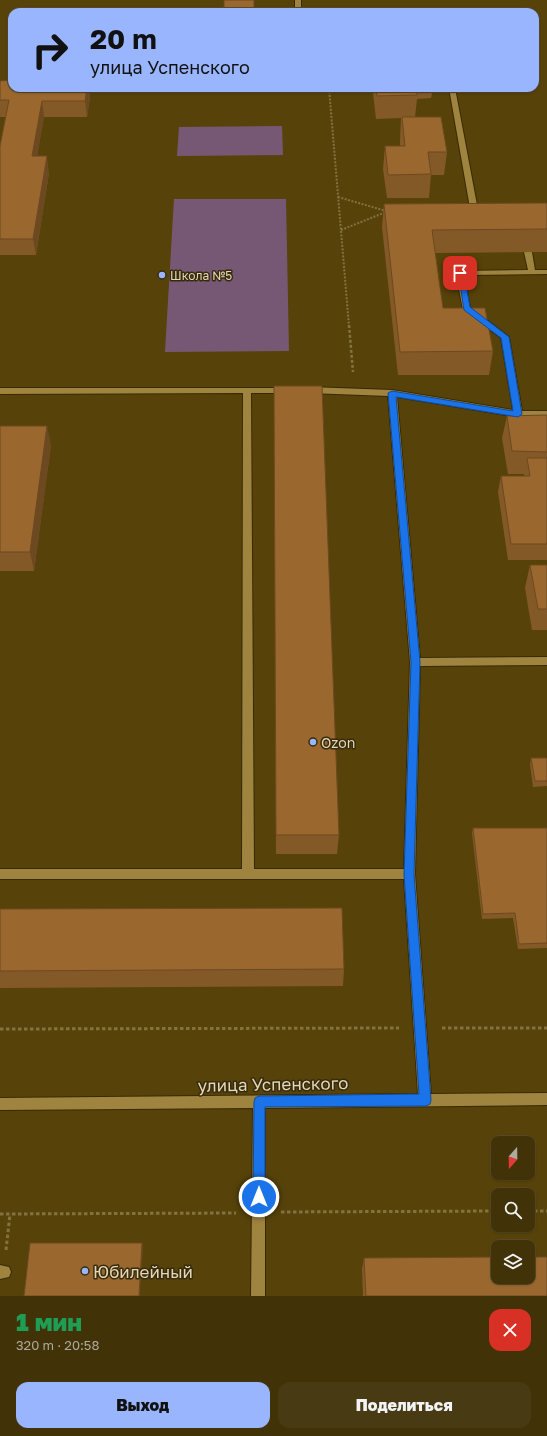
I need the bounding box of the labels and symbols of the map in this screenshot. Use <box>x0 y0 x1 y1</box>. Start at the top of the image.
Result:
pin <box>443 256 477 290</box>
place label: Школа №5 <box>170 268 232 283</box>
marker: Школа №5 <box>157 270 167 280</box>
place label: Ozon <box>321 734 355 751</box>
marker: Ozon <box>308 737 318 747</box>
street label: улица Успенского <box>197 1072 349 1096</box>
north arrow <box>491 1136 535 1180</box>
position arrow <box>238 1176 280 1218</box>
place label: Юбилейный <box>93 1261 193 1282</box>
marker: Юбилейный <box>80 1266 90 1276</box>

